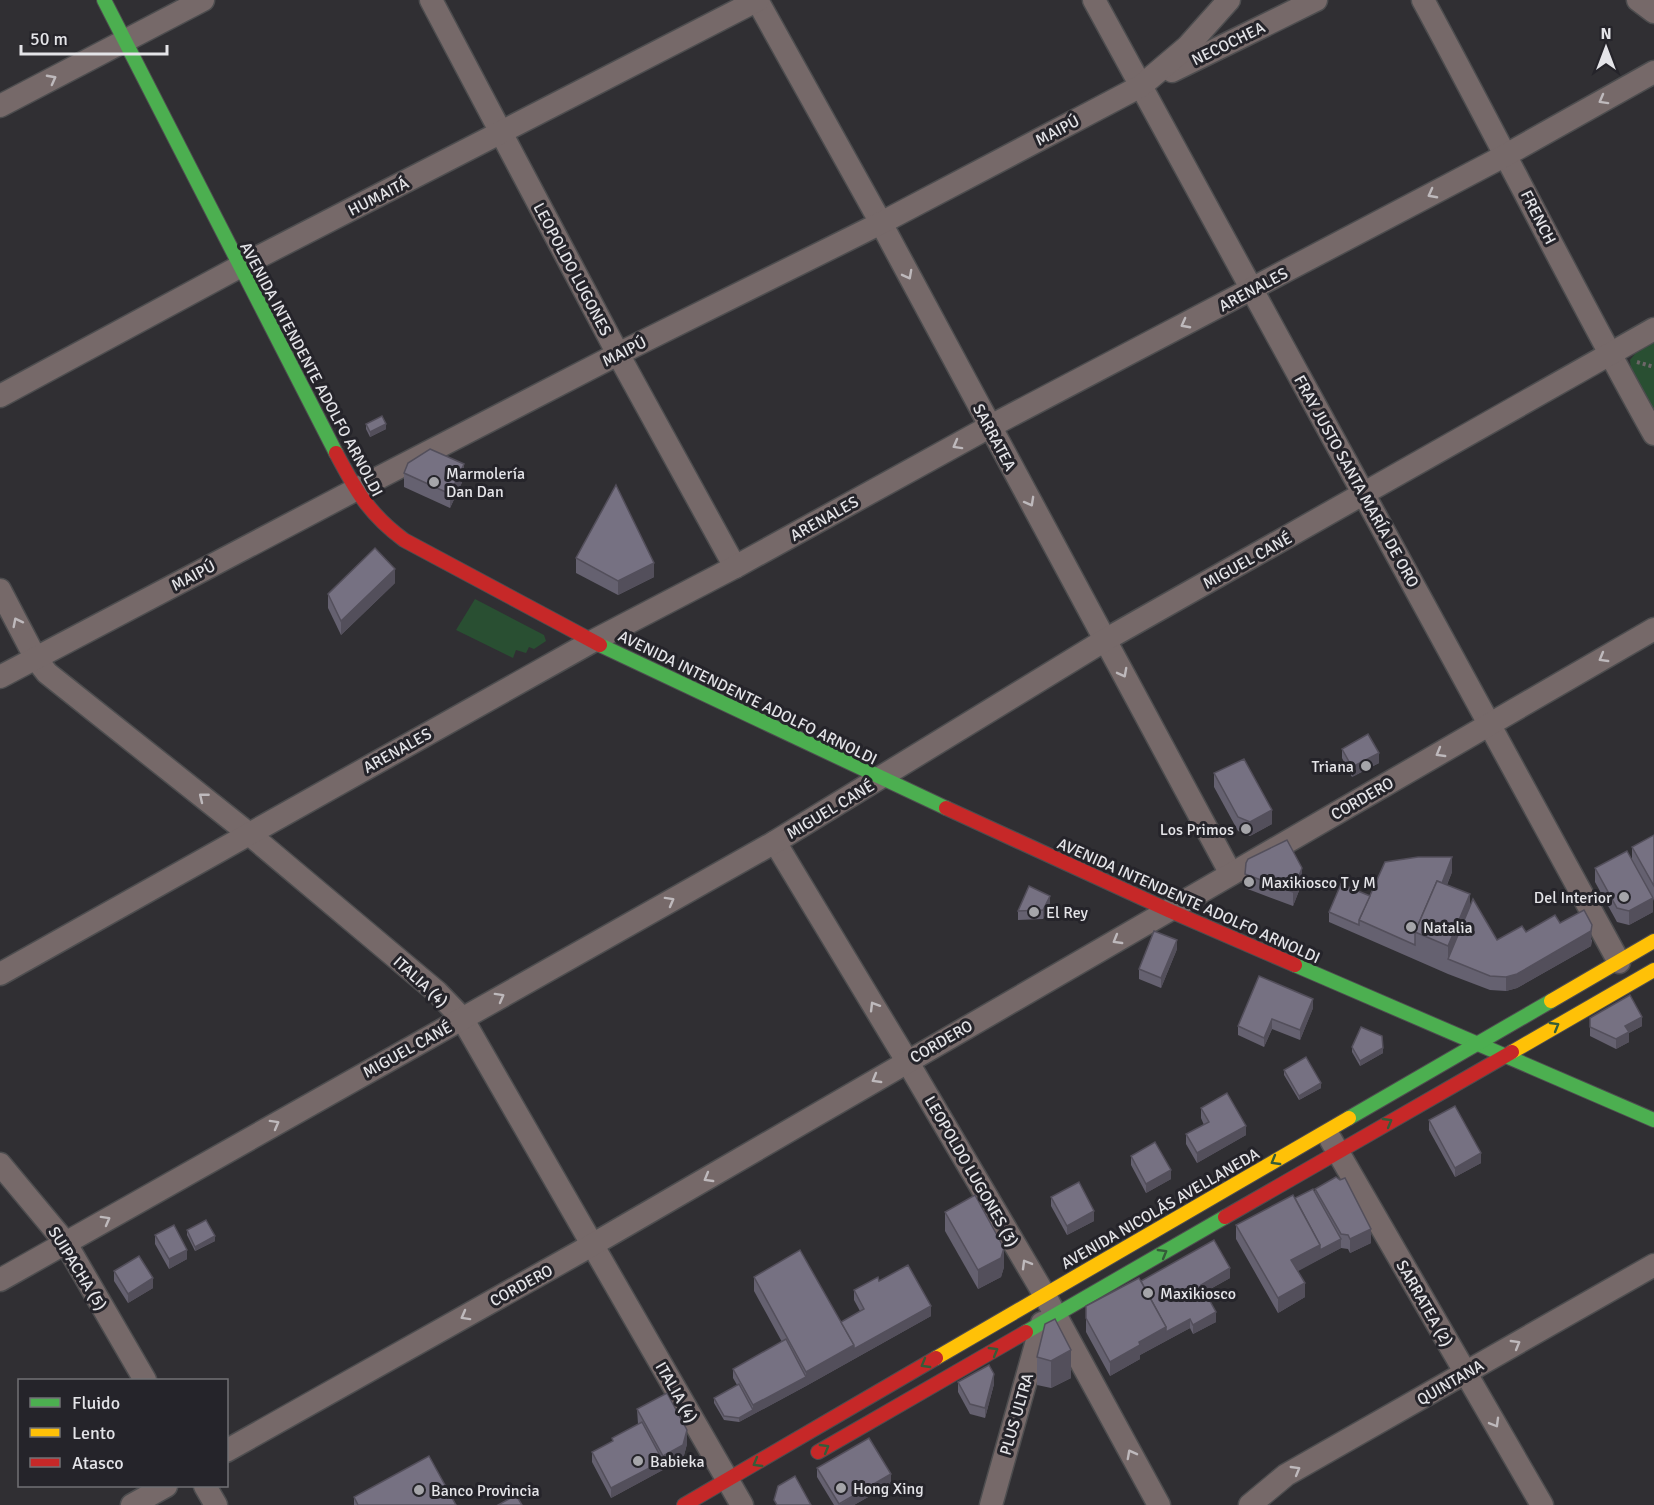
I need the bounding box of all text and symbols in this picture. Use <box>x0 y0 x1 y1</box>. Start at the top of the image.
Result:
street label: NECOCHEA <box>1188 17 1269 70</box>
scale bar <box>21 18 166 56</box>
north arrow <box>1576 18 1636 78</box>
text: N <box>1600 24 1612 44</box>
text: 50 m <box>30 28 68 50</box>
one-way arrow <box>46 75 56 86</box>
one-way arrow <box>1599 93 1609 105</box>
street label: MAIPÚ <box>1032 111 1083 151</box>
street label: HUMAITÁ <box>345 173 412 221</box>
one-way arrow <box>1428 187 1438 198</box>
street label: FRENCH <box>1516 187 1560 248</box>
street label: LEOPOLDO LUGONES <box>529 199 616 340</box>
street label: AVENIDA INTENDENTE ADOLFO ARNOLDI <box>235 239 387 500</box>
street label: ARENALES <box>1216 263 1291 316</box>
one-way arrow <box>901 268 913 279</box>
one-way arrow <box>1180 317 1191 329</box>
street label: MAIPÚ <box>599 332 650 372</box>
street label: FRAY JUSTO SANTA MARÍA DE ORO <box>1289 372 1423 591</box>
street label: SARRATEA <box>968 400 1020 475</box>
one-way arrow <box>953 438 963 449</box>
place label: Marmolería Dan Dan <box>446 464 525 502</box>
marker: Marmolería Dan Dan <box>427 475 441 489</box>
street label: ARENALES <box>787 492 862 546</box>
one-way arrow <box>1023 496 1034 506</box>
street label: MIGUEL CANÉ <box>1199 528 1296 594</box>
street label: MAIPÚ <box>168 556 219 596</box>
one-way arrow <box>13 618 24 629</box>
street label: AVENIDA INTENDENTE ADOLFO ARNOLDI <box>615 626 880 769</box>
one-way arrow <box>1599 651 1610 662</box>
one-way arrow <box>1116 667 1127 678</box>
street label: ARENALES <box>360 724 435 778</box>
one-way arrow <box>1436 746 1446 758</box>
place label: Triana <box>1311 757 1354 777</box>
marker: Triana <box>1359 759 1373 773</box>
street label: CORDERO <box>1328 773 1397 825</box>
street label: MIGUEL CANÉ <box>783 776 878 844</box>
one-way arrow <box>198 793 209 804</box>
place label: Los Primos <box>1160 820 1234 840</box>
marker: Los Primos <box>1239 822 1253 836</box>
street label: AVENIDA INTENDENTE ADOLFO ARNOLDI <box>1054 834 1323 968</box>
place label: Maxikiosco T y M <box>1261 873 1376 893</box>
marker: Maxikiosco T y M <box>1242 875 1256 889</box>
place label: Del Interior <box>1534 888 1612 908</box>
marker: Del Interior <box>1617 890 1631 904</box>
one-way arrow <box>664 897 674 908</box>
place label: El Rey <box>1046 903 1088 923</box>
marker: El Rey <box>1027 905 1041 919</box>
place label: Natalia <box>1423 918 1473 938</box>
marker: Natalia <box>1404 920 1418 934</box>
one-way arrow <box>1113 932 1124 944</box>
street label: ITALIA (4) <box>389 952 452 1012</box>
one-way arrow <box>494 993 504 1004</box>
one-way arrow <box>870 1002 882 1012</box>
street label: CORDERO <box>907 1016 976 1068</box>
street label: MIGUEL CANÉ <box>359 1017 456 1083</box>
one-way arrow <box>1549 1022 1560 1034</box>
one-way arrow <box>872 1072 882 1084</box>
street label: LEOPOLDO LUGONES (3) <box>920 1093 1022 1250</box>
one-way arrow <box>1382 1118 1392 1130</box>
one-way arrow <box>269 1120 280 1131</box>
street label: AVENIDA NICOLÁS AVELLANEDA <box>1058 1144 1263 1274</box>
one-way arrow <box>1271 1154 1281 1165</box>
one-way arrow <box>703 1170 714 1182</box>
one-way arrow <box>99 1215 110 1227</box>
street label: SUIPACHA (5) <box>44 1223 111 1314</box>
one-way arrow <box>1157 1249 1167 1260</box>
street label: SARRATEA (2) <box>1391 1257 1457 1350</box>
street label: CORDERO <box>486 1260 557 1311</box>
one-way arrow <box>1022 1260 1034 1271</box>
place label: Maxikiosco <box>1160 1284 1236 1304</box>
marker: Maxikiosco <box>1141 1286 1155 1300</box>
one-way arrow <box>461 1309 472 1321</box>
one-way arrow <box>1510 1340 1520 1351</box>
one-way arrow <box>988 1347 998 1358</box>
street label: QUINTANA <box>1413 1356 1488 1410</box>
one-way arrow <box>921 1357 931 1368</box>
street label: ITALIA (4) <box>651 1359 701 1426</box>
street label: PLUS ULTRA <box>996 1371 1038 1458</box>
legend <box>18 1379 228 1487</box>
text: Fluido <box>72 1392 120 1414</box>
one-way arrow <box>1488 1417 1499 1428</box>
text: Lento <box>72 1422 115 1444</box>
one-way arrow <box>819 1444 829 1455</box>
one-way arrow <box>1127 1449 1138 1460</box>
text: Atasco <box>72 1452 124 1474</box>
place label: Babieka <box>650 1452 705 1472</box>
marker: Babieka <box>631 1454 645 1468</box>
one-way arrow <box>753 1456 763 1467</box>
one-way arrow <box>1290 1465 1300 1477</box>
place label: Hong Xing <box>853 1479 924 1499</box>
place label: Banco Provincia <box>431 1481 540 1501</box>
marker: Hong Xing <box>834 1481 848 1495</box>
marker: Banco Provincia <box>412 1483 426 1497</box>

